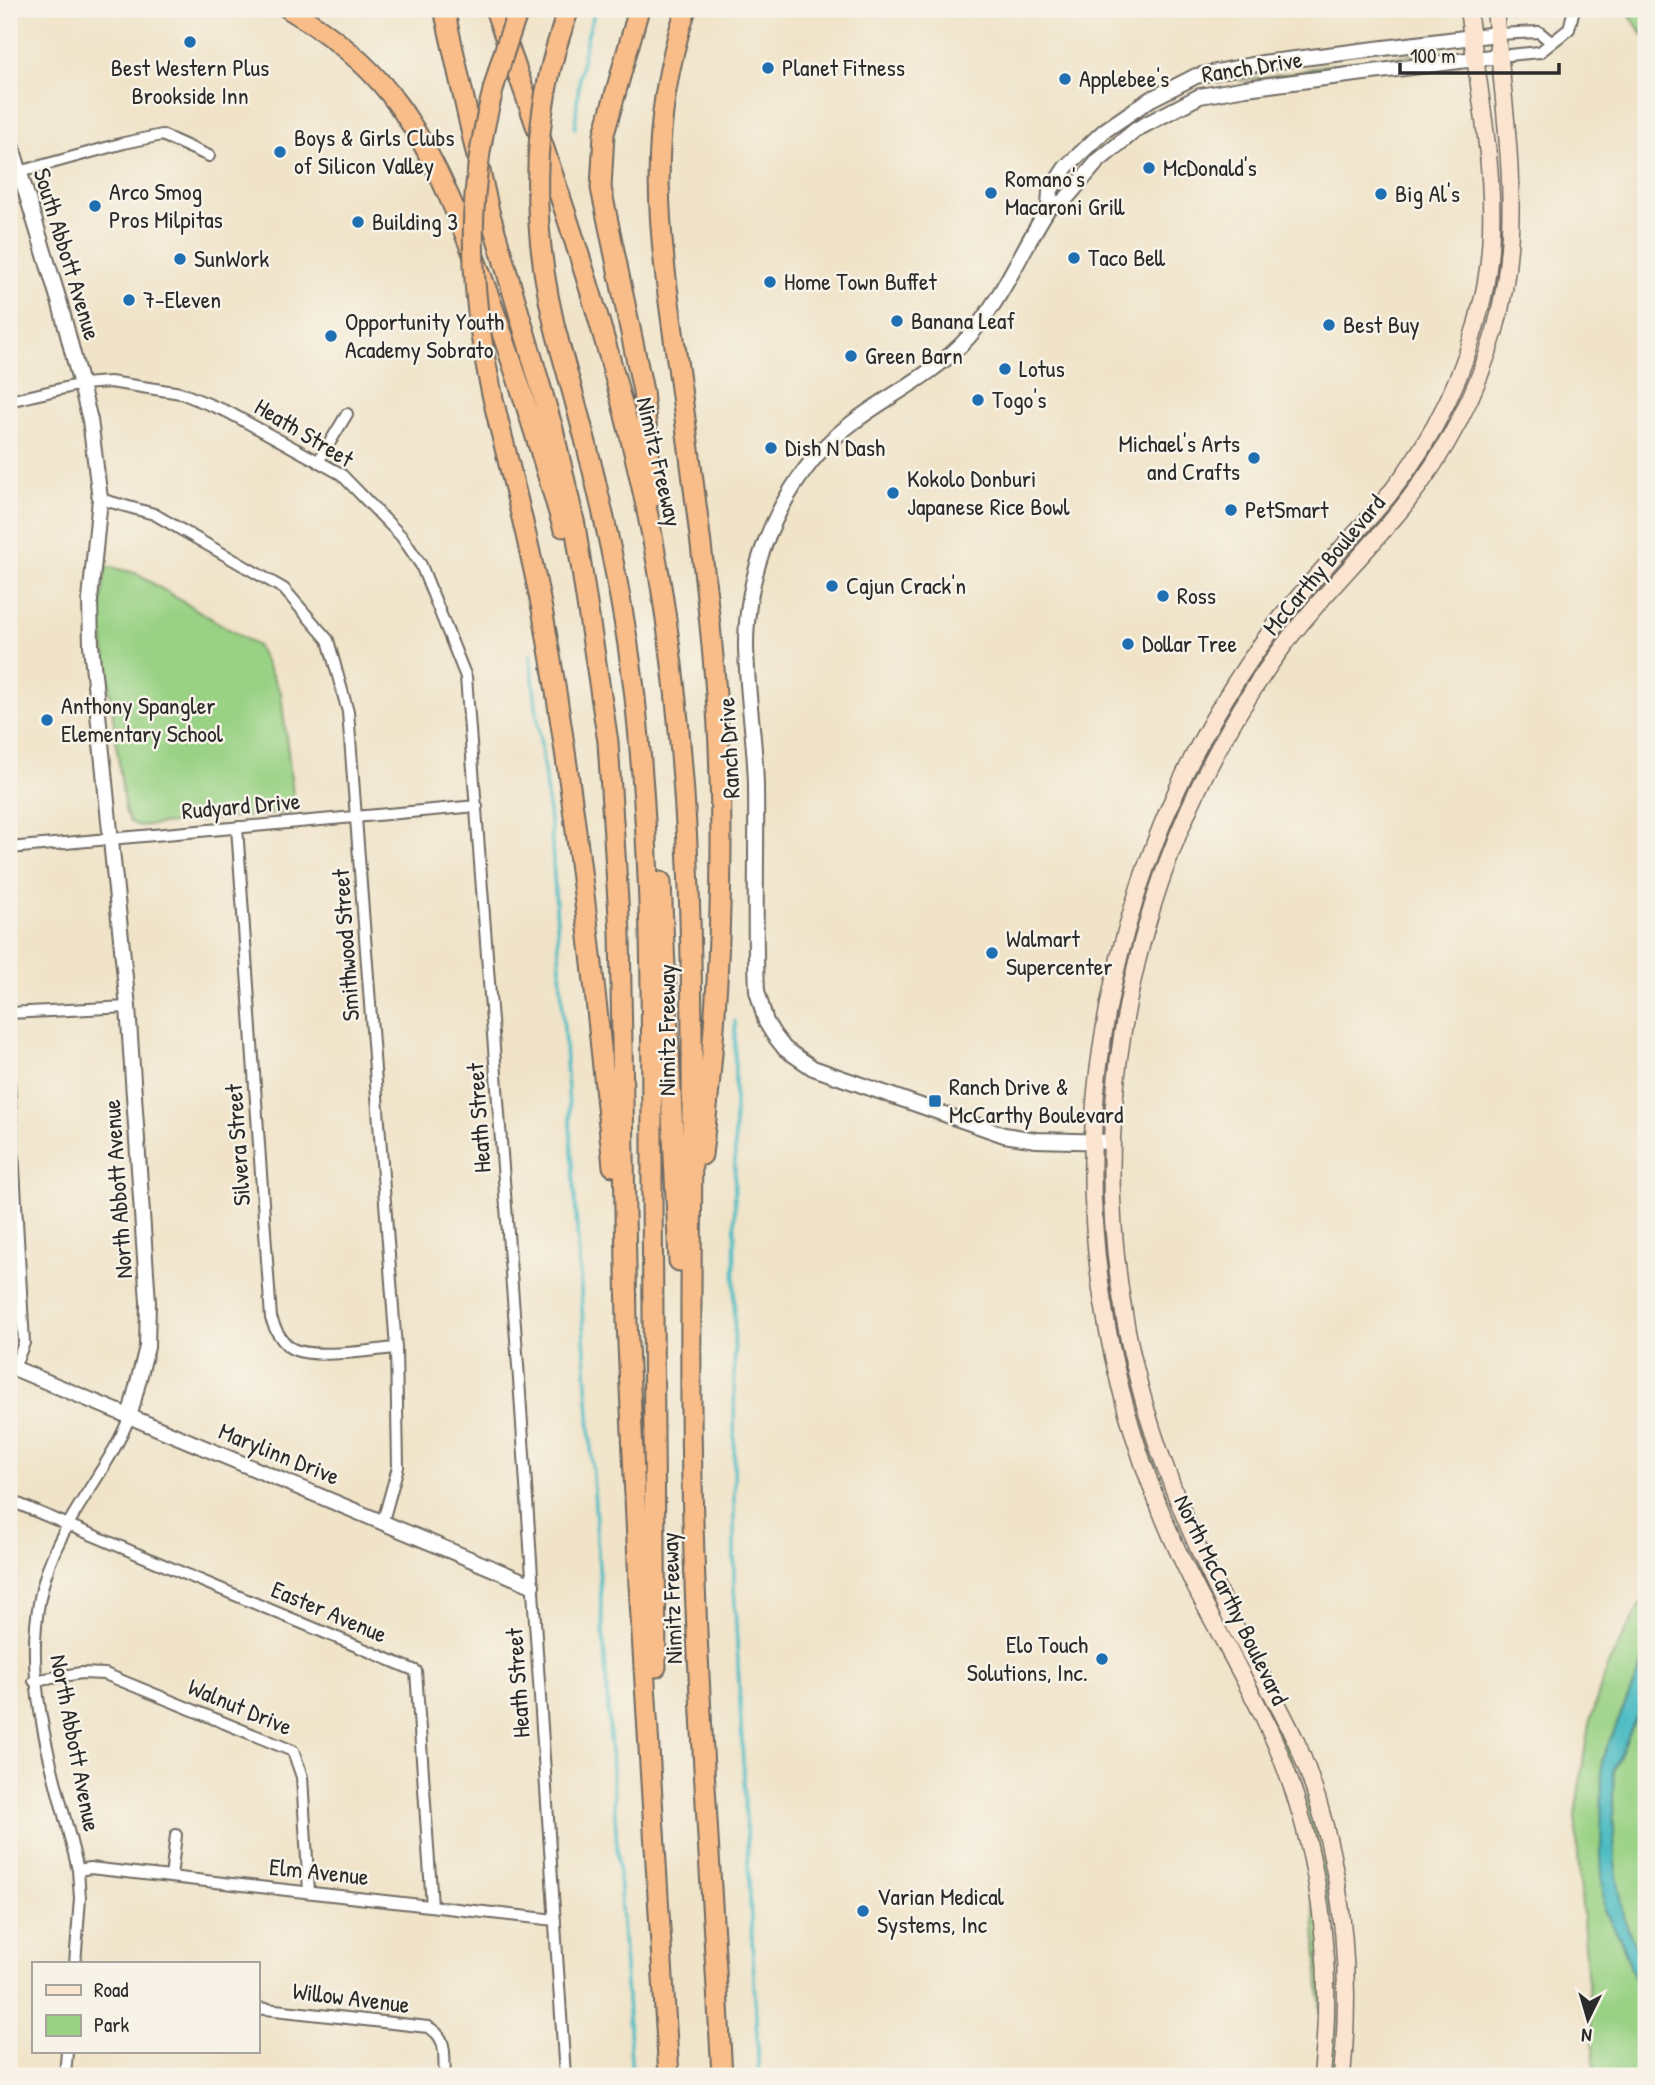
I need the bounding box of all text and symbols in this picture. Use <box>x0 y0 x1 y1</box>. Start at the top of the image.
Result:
scale bar <box>1400 32 1559 76</box>
marker: Best Western Plus Brookside Inn <box>182 34 198 50</box>
text: 100 m <box>1410 41 1456 70</box>
street label: Ranch Drive <box>1199 42 1305 90</box>
place label: Best Western Plus Brookside Inn <box>111 51 269 111</box>
place label: Planet Fitness <box>782 51 905 83</box>
marker: Planet Fitness <box>760 60 776 76</box>
place label: Applebee's <box>1079 62 1169 94</box>
marker: Applebee's <box>1057 71 1073 87</box>
place label: Boys & Girls Clubs of Silicon Valley <box>294 121 455 181</box>
marker: Boys & Girls Clubs of Silicon Valley <box>272 144 288 160</box>
place label: McDonald's <box>1163 151 1257 183</box>
marker: McDonald's <box>1141 160 1157 176</box>
place label: Romano's Macaroni Grill <box>1005 162 1125 222</box>
street label: South Abbott Avenue <box>27 164 109 344</box>
place label: Arco Smog Pros Milpitas <box>109 175 223 235</box>
place label: Big Al's <box>1395 177 1460 209</box>
marker: Romano's Macaroni Grill <box>983 185 999 201</box>
marker: Big Al's <box>1373 186 1389 202</box>
marker: Arco Smog Pros Milpitas <box>87 198 103 214</box>
place label: Building 3 <box>372 205 458 237</box>
marker: Building 3 <box>350 214 366 230</box>
place label: Taco Bell <box>1088 241 1166 273</box>
place label: SunWork <box>194 242 269 274</box>
marker: Taco Bell <box>1066 250 1082 266</box>
marker: SunWork <box>172 251 188 267</box>
place label: Home Town Buffet <box>784 265 938 297</box>
marker: Home Town Buffet <box>762 274 778 290</box>
place label: 7-Eleven <box>143 283 221 315</box>
marker: 7-Eleven <box>121 292 137 308</box>
place label: Banana Leaf <box>911 304 1015 336</box>
place label: Opportunity Youth Academy Sobrato <box>345 305 504 365</box>
place label: Best Buy <box>1343 308 1420 340</box>
marker: Banana Leaf <box>889 313 905 329</box>
marker: Best Buy <box>1321 317 1337 333</box>
marker: Opportunity Youth Academy Sobrato <box>323 328 339 344</box>
place label: Green Barn <box>865 339 963 371</box>
marker: Green Barn <box>843 348 859 364</box>
place label: Lotus <box>1019 352 1065 384</box>
marker: Lotus <box>997 361 1013 377</box>
place label: Togo's <box>992 383 1046 415</box>
street label: Heath Street <box>249 390 361 475</box>
marker: Togo's <box>970 392 986 408</box>
street label: Nimitz Freeway <box>630 394 690 530</box>
place label: Michael's Arts and Crafts <box>1118 427 1240 487</box>
place label: Dish N Dash <box>785 431 885 463</box>
marker: Dish N Dash <box>763 440 779 456</box>
marker: Michael's Arts and Crafts <box>1246 450 1262 466</box>
place label: Kokolo Donburi Japanese Rice Bowl <box>907 462 1070 522</box>
marker: Kokolo Donburi Japanese Rice Bowl <box>885 485 901 501</box>
street label: McCarthy Boulevard <box>1255 487 1392 641</box>
place label: PetSmart <box>1245 493 1329 525</box>
marker: PetSmart <box>1223 502 1239 518</box>
place label: Cajun Crack'n <box>846 569 966 601</box>
marker: Cajun Crack'n <box>824 578 840 594</box>
place label: Ross <box>1177 579 1216 611</box>
marker: Ross <box>1155 588 1171 604</box>
place label: Dollar Tree <box>1142 627 1238 659</box>
marker: Dollar Tree <box>1120 636 1136 652</box>
place label: Anthony Spangler Elementary School <box>61 689 224 749</box>
street label: Ranch Drive <box>709 696 747 799</box>
marker: Anthony Spangler Elementary School <box>39 712 55 728</box>
street label: Rudyard Drive <box>180 784 302 826</box>
street label: Smithwood Street <box>324 867 366 1022</box>
place label: Walmart Supercenter <box>1006 922 1112 982</box>
marker: Walmart Supercenter <box>984 945 1000 961</box>
street label: Nimitz Freeway <box>650 964 682 1096</box>
street label: Heath Street <box>458 1061 498 1174</box>
place label: Ranch Drive & McCarthy Boulevard <box>949 1070 1123 1130</box>
street label: Silvera Street <box>217 1082 257 1207</box>
marker: Ranch Drive & McCarthy Boulevard <box>927 1093 943 1109</box>
street label: North Abbott Avenue <box>95 1098 139 1280</box>
street label: Marylinn Drive <box>214 1414 345 1492</box>
street label: North McCarthy Boulevard <box>1167 1489 1297 1710</box>
street label: Nimitz Freeway <box>653 1532 689 1665</box>
street label: Easter Avenue <box>267 1572 393 1650</box>
street label: Heath Street <box>497 1626 537 1739</box>
place label: Elo Touch Solutions, Inc. <box>967 1628 1088 1688</box>
marker: Elo Touch Solutions, Inc. <box>1094 1651 1110 1667</box>
street label: North Abbott Avenue <box>43 1652 109 1834</box>
street label: Walnut Drive <box>184 1670 298 1742</box>
street label: Elm Avenue <box>268 1850 371 1892</box>
place label: Varian Medical Systems, Inc <box>877 1880 1005 1940</box>
marker: Varian Medical Systems, Inc <box>855 1903 871 1919</box>
legend <box>32 1962 259 2054</box>
street label: Willow Avenue <box>291 1974 412 2020</box>
text: Road <box>94 1975 128 2004</box>
north arrow <box>1554 1983 1624 2054</box>
text: Park <box>94 2010 129 2039</box>
text: N <box>1580 2023 1593 2049</box>

